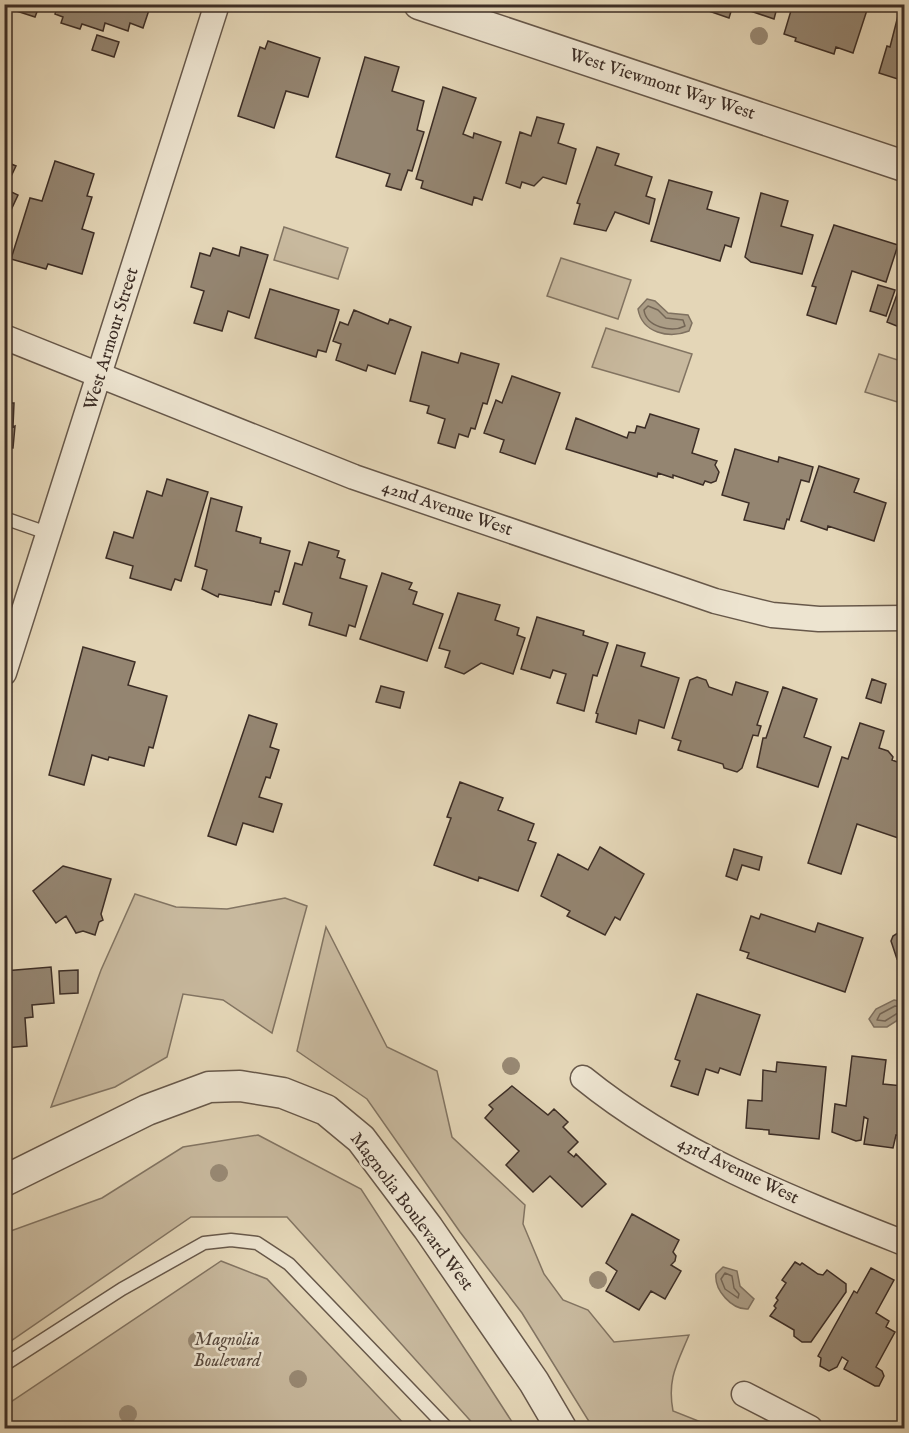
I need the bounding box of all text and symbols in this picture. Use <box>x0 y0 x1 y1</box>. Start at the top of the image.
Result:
street label: West Viewmont Way West <box>566 44 758 126</box>
street label: West Armour Street <box>79 265 145 413</box>
street label: 42nd Avenue West <box>379 476 515 542</box>
street label: Magnolia Boulevard West <box>344 1128 478 1296</box>
street label: 43rd Avenue West <box>674 1132 802 1210</box>
park label: Magnolia Boulevard <box>193 1329 262 1373</box>

